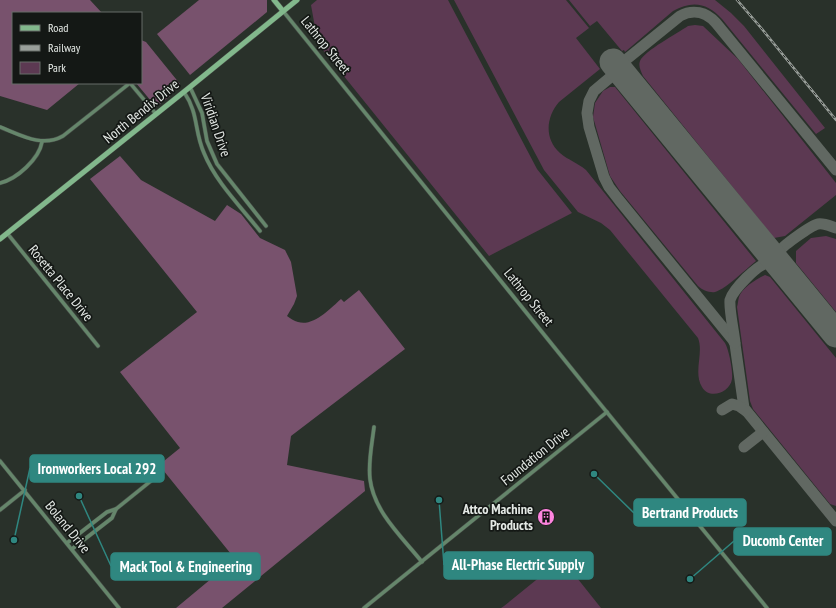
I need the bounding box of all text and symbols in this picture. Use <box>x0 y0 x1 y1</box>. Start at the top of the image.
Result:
legend <box>12 12 142 84</box>
street label: Lathrop Street <box>297 12 355 78</box>
text: Road <box>48 20 68 35</box>
text: Railway <box>48 40 81 55</box>
text: Park <box>48 60 66 75</box>
street label: North Bendix Drive <box>100 75 183 147</box>
street label: Viridian Drive <box>196 90 235 159</box>
street label: Rosetta Place Drive <box>25 241 97 325</box>
street label: Lathrop Street <box>500 264 558 330</box>
street label: Foundation Drive <box>497 423 573 489</box>
callout: Ironworkers Local 292 <box>30 455 164 482</box>
text: Ironworkers Local 292 <box>38 459 156 478</box>
street label: Boland Drive <box>41 497 95 557</box>
callout: Bertrand Products <box>634 499 746 526</box>
place label: Attco Machine Products <box>462 500 533 534</box>
text: Bertrand Products <box>642 503 738 522</box>
building icon: Attco Machine Products <box>536 507 556 527</box>
callout: Ducomb Center <box>734 528 831 555</box>
text: Ducomb Center <box>743 531 824 550</box>
callout: All-Phase Electric Supply <box>444 552 593 579</box>
callout: Mack Tool & Engineering <box>111 553 260 580</box>
text: All-Phase Electric Supply <box>451 555 585 574</box>
text: Mack Tool & Engineering <box>120 557 253 576</box>

